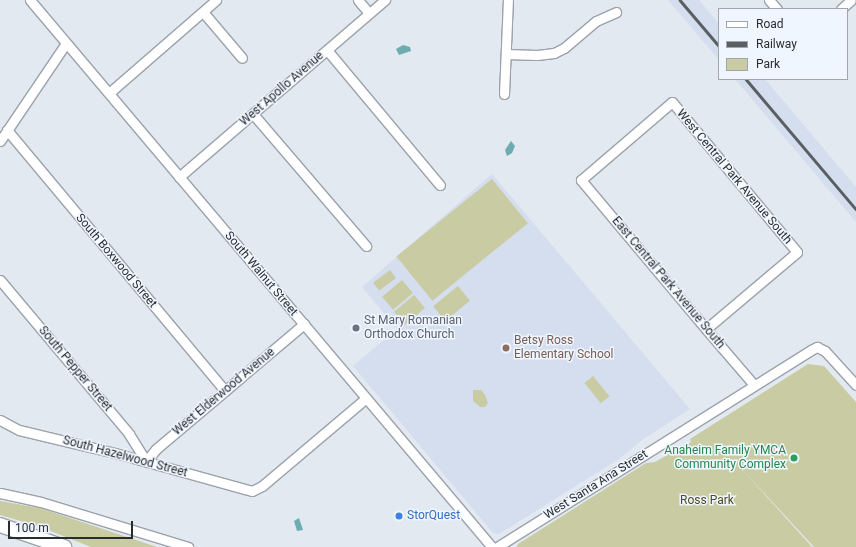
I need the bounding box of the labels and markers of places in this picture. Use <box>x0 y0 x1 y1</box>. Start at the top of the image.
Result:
place label: St Mary Romanian Orthodox Church <box>364 314 462 342</box>
marker: St Mary Romanian Orthodox Church <box>351 323 361 333</box>
place label: Betsy Ross Elementary School <box>514 334 614 362</box>
marker: Betsy Ross Elementary School <box>501 343 511 353</box>
place label: Anaheim Family YMCA Community Complex <box>664 444 786 472</box>
marker: Anaheim Family YMCA Community Complex <box>789 453 799 463</box>
place label: StorQuest <box>407 509 460 523</box>
marker: StorQuest <box>394 511 404 521</box>

